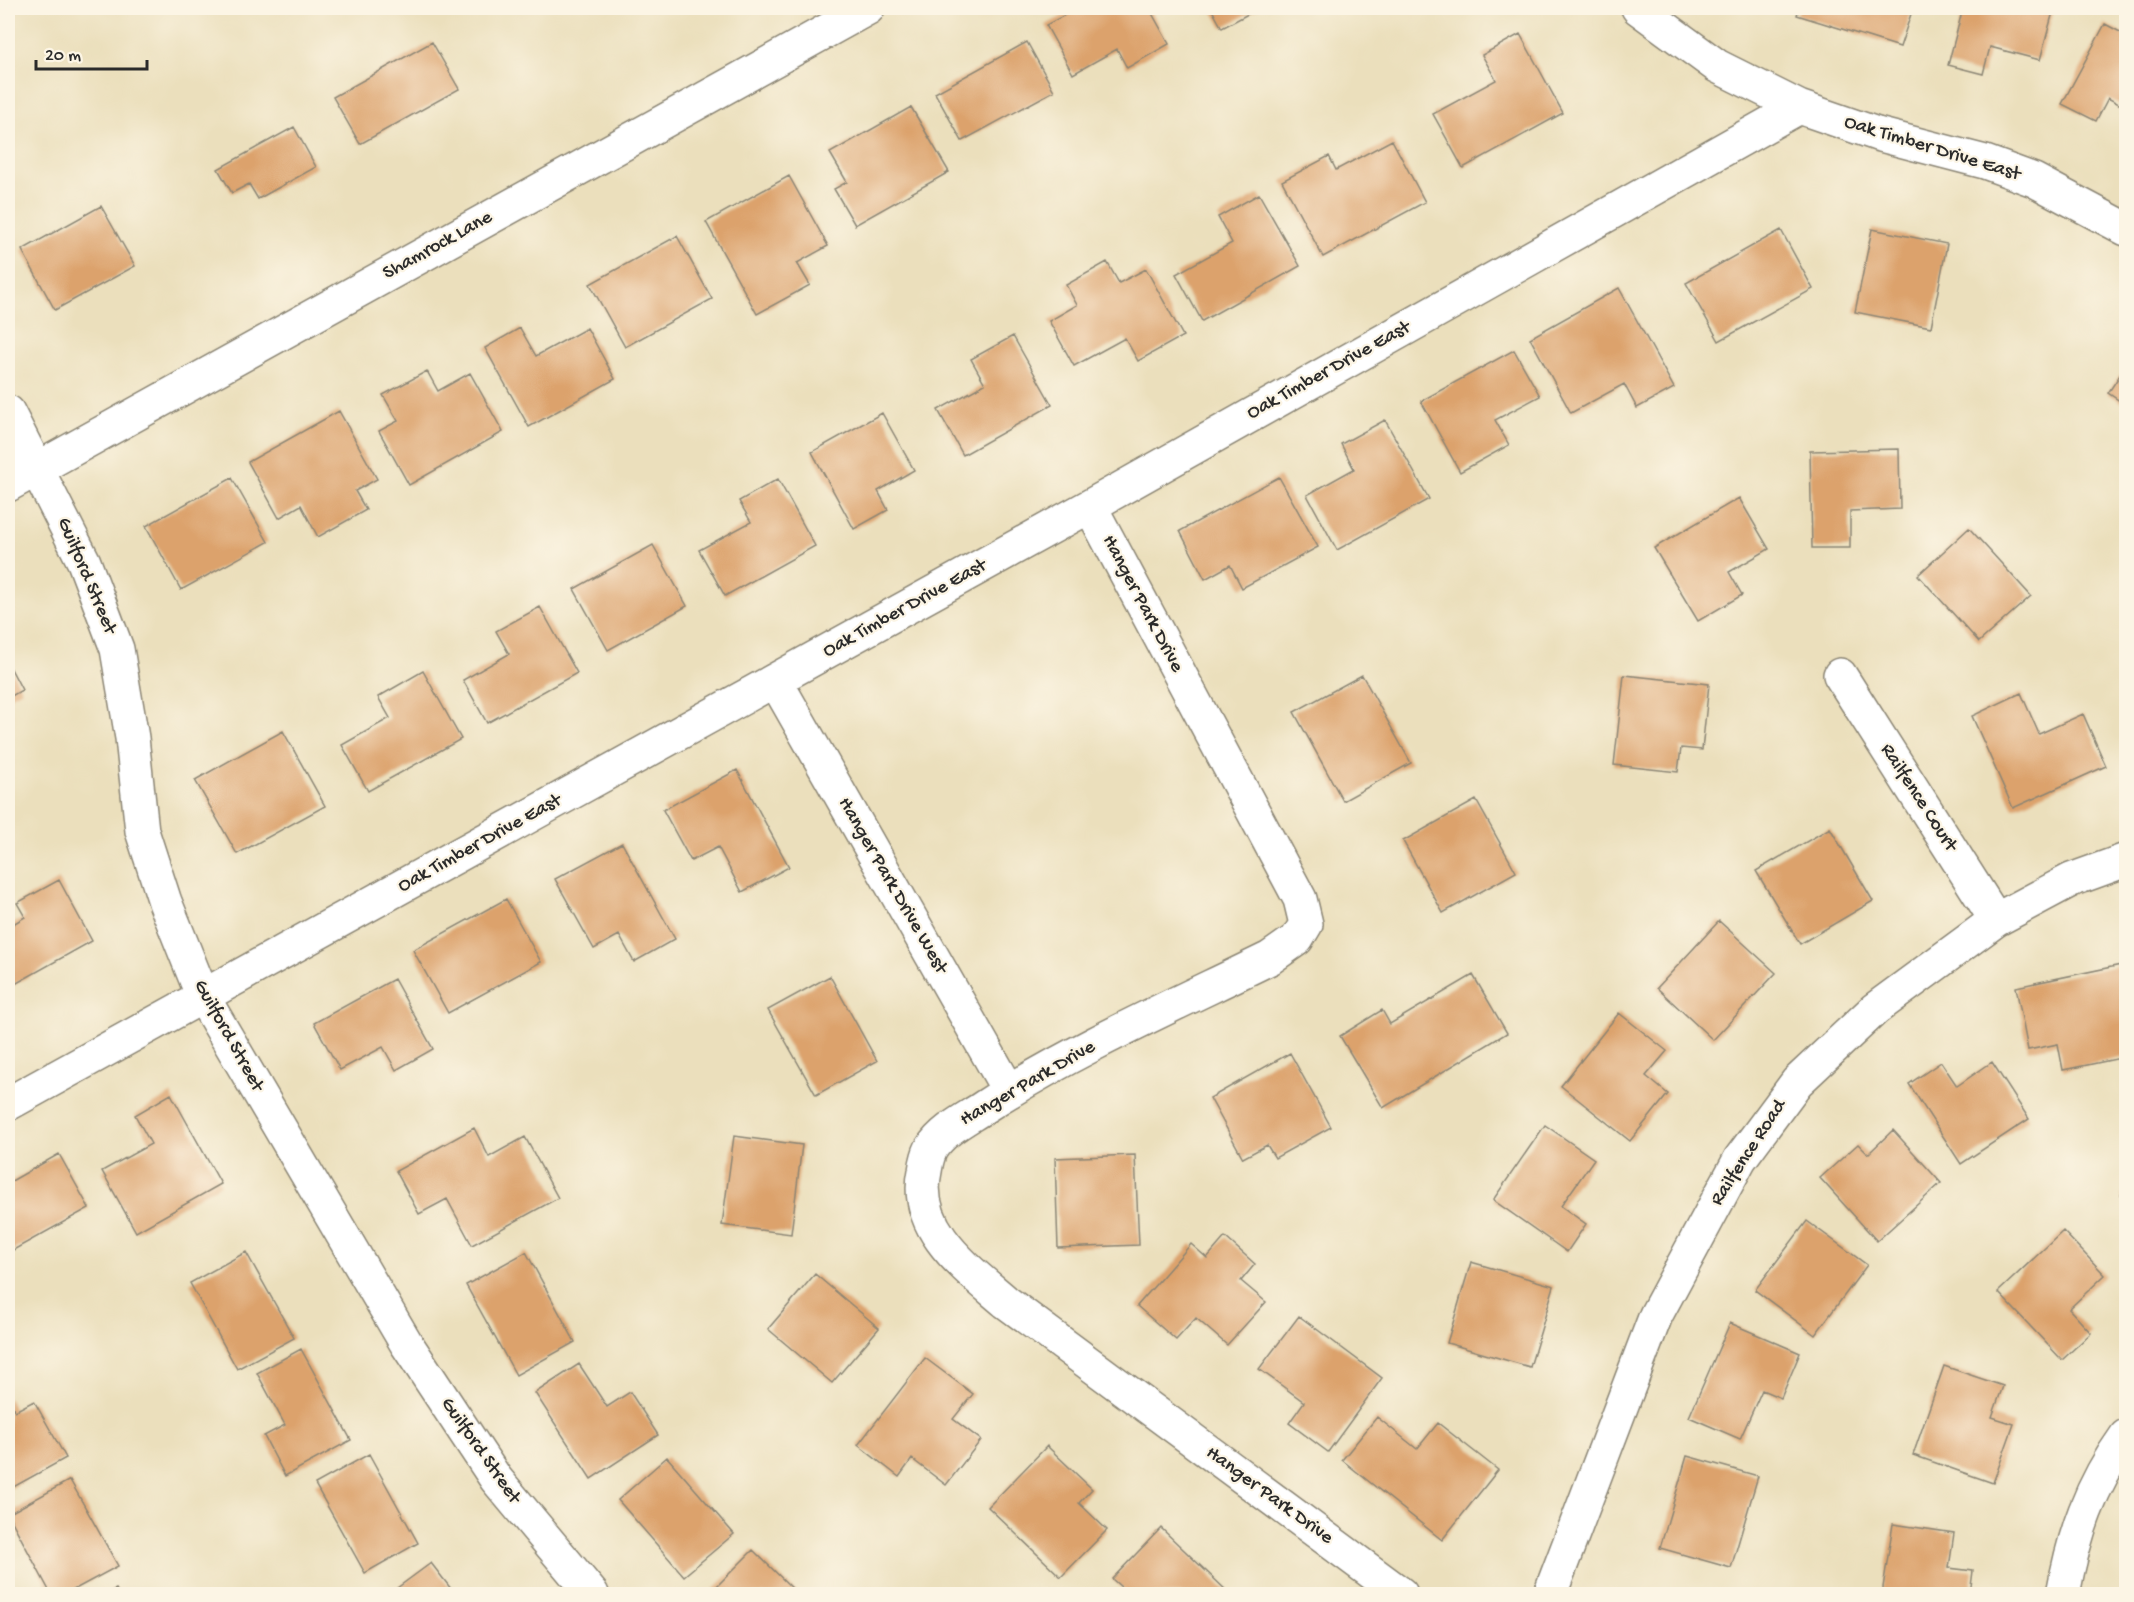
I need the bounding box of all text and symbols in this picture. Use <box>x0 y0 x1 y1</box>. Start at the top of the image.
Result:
scale bar <box>36 33 147 71</box>
text: 20 m <box>45 46 81 67</box>
street label: Oak Timber Drive East <box>1841 111 2025 187</box>
street label: Shamrock Lane <box>379 206 497 286</box>
street label: Oak Timber Drive East <box>1243 316 1416 425</box>
street label: Guilford Street <box>51 514 122 639</box>
street label: Hanger Park Drive <box>1096 531 1188 677</box>
street label: Oak Timber Drive East <box>819 554 992 663</box>
street label: Railfence Court <box>1875 740 1962 858</box>
street label: Oak Timber Drive East <box>394 789 567 898</box>
street label: Hanger Park Drive West <box>832 794 953 980</box>
street label: Guilford Street <box>188 976 269 1097</box>
street label: Hanger Park Drive <box>956 1036 1100 1132</box>
street label: Railfence Road <box>1706 1094 1793 1210</box>
street label: Guilford Street <box>435 1394 526 1510</box>
street label: Hanger Park Drive <box>1201 1442 1338 1550</box>

